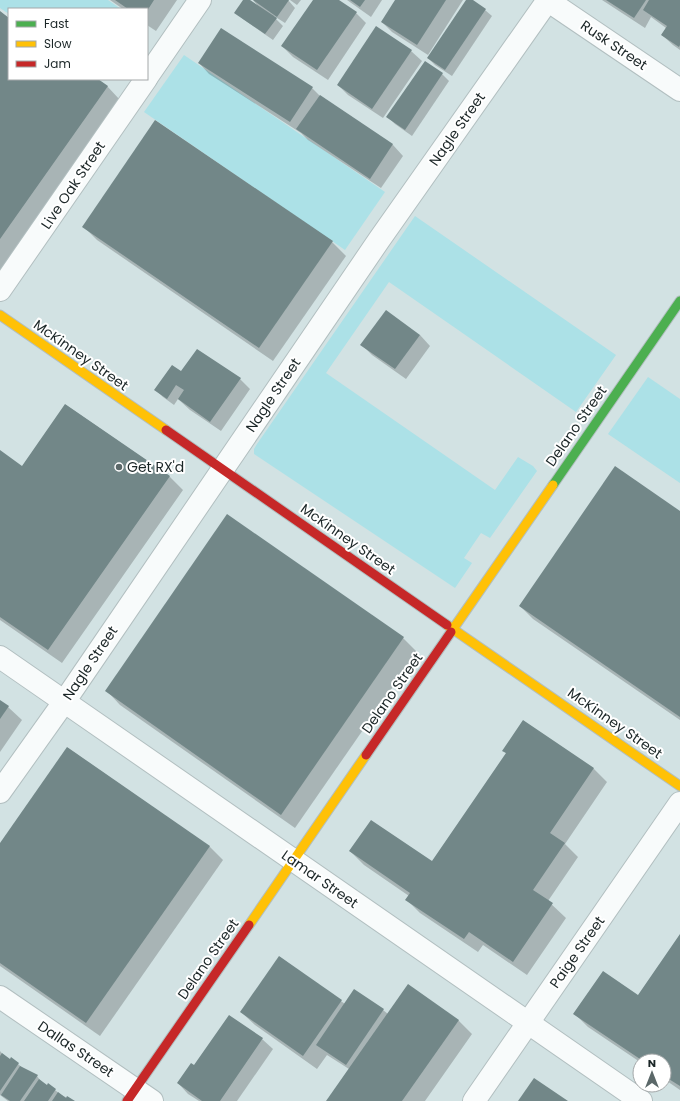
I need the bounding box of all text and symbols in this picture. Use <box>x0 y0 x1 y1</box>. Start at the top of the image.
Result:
legend <box>8 8 148 80</box>
text: Fast <box>44 15 69 32</box>
street label: Rusk Street <box>577 15 651 75</box>
text: Slow <box>44 35 72 52</box>
text: Jam <box>44 55 71 72</box>
street label: Nagle Street <box>424 88 490 170</box>
street label: Live Oak Street <box>36 137 110 233</box>
street label: McKinney Street <box>30 315 132 395</box>
street label: Nagle Street <box>241 354 305 436</box>
street label: Delano Street <box>541 382 611 470</box>
place label: Get RX'd <box>127 457 184 477</box>
marker: Get RX'd <box>114 462 124 472</box>
street label: McKinney Street <box>297 499 399 579</box>
street label: Nagle Street <box>58 622 122 704</box>
street label: Delano Street <box>357 649 427 737</box>
street label: McKinney Street <box>564 683 666 763</box>
street label: Lamar Street <box>278 845 362 913</box>
street label: Paige Street <box>545 912 609 992</box>
street label: Delano Street <box>173 915 243 1003</box>
street label: Dallas Street <box>34 1016 118 1082</box>
north arrow <box>632 1053 672 1093</box>
text: N <box>648 1055 656 1071</box>

